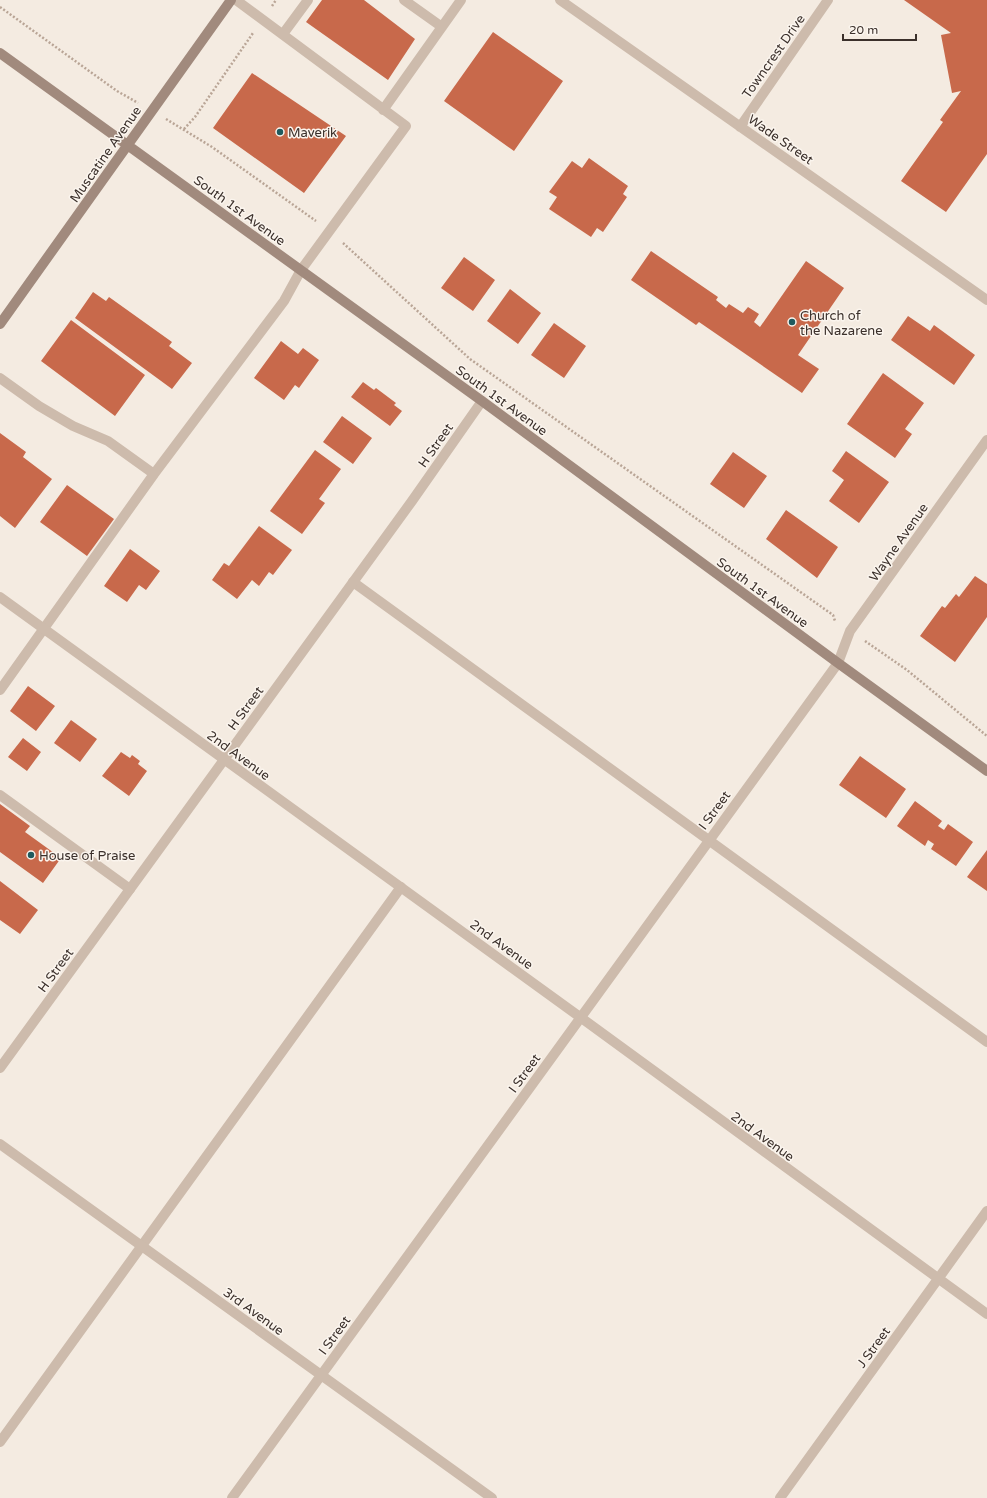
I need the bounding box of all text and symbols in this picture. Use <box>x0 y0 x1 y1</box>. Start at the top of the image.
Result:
street label: Towncrest Drive <box>739 12 809 102</box>
scale bar <box>843 16 916 42</box>
text: 20 m <box>849 23 878 37</box>
street label: Muscatine Avenue <box>67 103 145 206</box>
street label: Wade Street <box>745 111 816 168</box>
place label: Maverik <box>288 125 337 141</box>
marker: Maverik <box>275 127 285 137</box>
street label: South 1st Avenue <box>190 172 288 249</box>
place label: Church of the Nazarene <box>800 308 883 339</box>
marker: Church of the Nazarene <box>787 317 797 327</box>
street label: South 1st Avenue <box>452 362 550 439</box>
street label: H Street <box>415 420 457 471</box>
street label: Wayne Avenue <box>866 500 932 585</box>
street label: South 1st Avenue <box>713 554 811 631</box>
street label: H Street <box>225 683 267 734</box>
street label: 2nd Avenue <box>204 728 273 784</box>
street label: I Street <box>695 788 734 833</box>
place label: House of Praise <box>39 848 135 864</box>
marker: House of Praise <box>26 850 36 860</box>
street label: 2nd Avenue <box>467 917 536 973</box>
street label: H Street <box>35 945 77 996</box>
street label: I Street <box>505 1051 544 1096</box>
street label: 2nd Avenue <box>728 1109 797 1165</box>
street label: 3rd Avenue <box>220 1284 287 1339</box>
street label: I Street <box>315 1313 354 1358</box>
street label: J Street <box>854 1324 894 1371</box>

